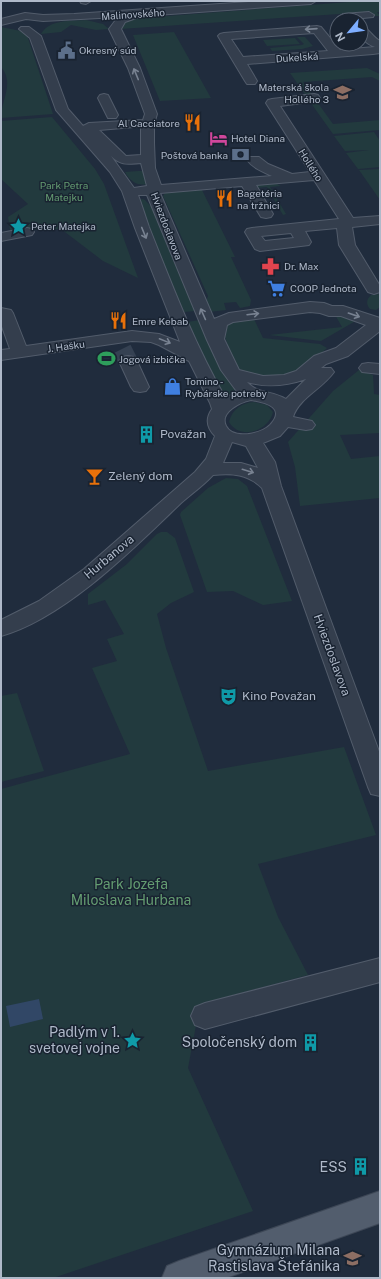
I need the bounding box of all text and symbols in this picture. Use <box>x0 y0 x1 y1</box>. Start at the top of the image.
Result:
street label: Malinovského <box>101 6 166 22</box>
north arrow <box>329 12 369 52</box>
one-way arrow <box>305 26 318 33</box>
text: N <box>333 30 348 44</box>
public building icon: Okresný súd <box>56 40 76 60</box>
place label: Okresný súd <box>79 44 137 56</box>
street label: Dukelská <box>275 50 319 64</box>
one-way arrow <box>132 69 140 81</box>
place label: Materská škola Hollého 3 <box>258 81 329 105</box>
school or university icon: Materská škola Hollého 3 <box>332 83 352 103</box>
restaurant icon: Al Cacciatore <box>183 113 203 133</box>
place label: Al Cacciatore <box>118 117 180 129</box>
hotel icon: Hotel Diana <box>208 128 228 148</box>
place label: Hotel Diana <box>231 132 285 144</box>
bank icon: Poštová banka <box>231 145 251 165</box>
street label: Hollého <box>296 147 326 184</box>
place label: Poštová banka <box>161 149 228 161</box>
park label: Park Petra Matejku <box>40 179 88 203</box>
place label: Bagetéria na tržnici <box>237 187 282 211</box>
restaurant icon: Bagetéria na tržnici <box>214 189 234 209</box>
street label: Hviezdoslavova <box>149 190 185 262</box>
place icon: Peter Matejka <box>8 216 28 236</box>
place label: Peter Matejka <box>31 220 96 232</box>
one-way arrow <box>141 226 148 238</box>
pharmacy icon: Dr. Max <box>261 256 281 276</box>
place label: Dr. Max <box>284 260 319 272</box>
supermarket icon: COOP Jednota <box>267 278 287 298</box>
place label: COOP Jednota <box>290 282 357 294</box>
one-way arrow <box>199 309 206 321</box>
one-way arrow <box>246 310 259 318</box>
restaurant icon: Emre Kebab <box>109 311 129 331</box>
one-way arrow <box>348 311 360 319</box>
place label: Emre Kebab <box>132 315 188 327</box>
street label: J. Hašku <box>46 337 86 355</box>
one-way arrow <box>159 338 171 346</box>
sports icon: Jogová izbička <box>96 349 116 369</box>
place label: Jogová izbička <box>119 353 185 365</box>
place label: Tomino - Rybárske potreby <box>185 375 268 399</box>
shop icon: Tomino - Rybárske potreby <box>162 377 182 397</box>
building icon: Považan <box>137 424 157 444</box>
place label: Považan <box>160 427 206 441</box>
bar icon: Zelený dom <box>85 466 105 486</box>
one-way arrow <box>242 468 255 475</box>
place label: Zelený dom <box>108 469 173 483</box>
street label: Hurbanova <box>81 532 137 582</box>
street label: Hviezdoslavova <box>311 612 353 698</box>
theatre icon: Kino Považan <box>219 686 239 706</box>
place label: Kino Považan <box>242 689 316 703</box>
park label: Park Jozefa Miloslava Hurbana <box>71 876 191 908</box>
place label: Padlým v 1. svetovej vojne <box>29 1024 120 1056</box>
place icon: Padlým v 1. svetovej vojne <box>123 1030 143 1050</box>
building icon: Spoločenský dom <box>300 1032 320 1052</box>
place label: Spoločenský dom <box>182 1034 297 1050</box>
building icon: ESS <box>350 1157 370 1177</box>
place label: ESS <box>319 1159 347 1175</box>
place label: Gymnázium Milana Rastislava Štefánika <box>208 1242 340 1274</box>
school or university icon: Gymnázium Milana Rastislava Štefánika <box>343 1248 363 1268</box>

